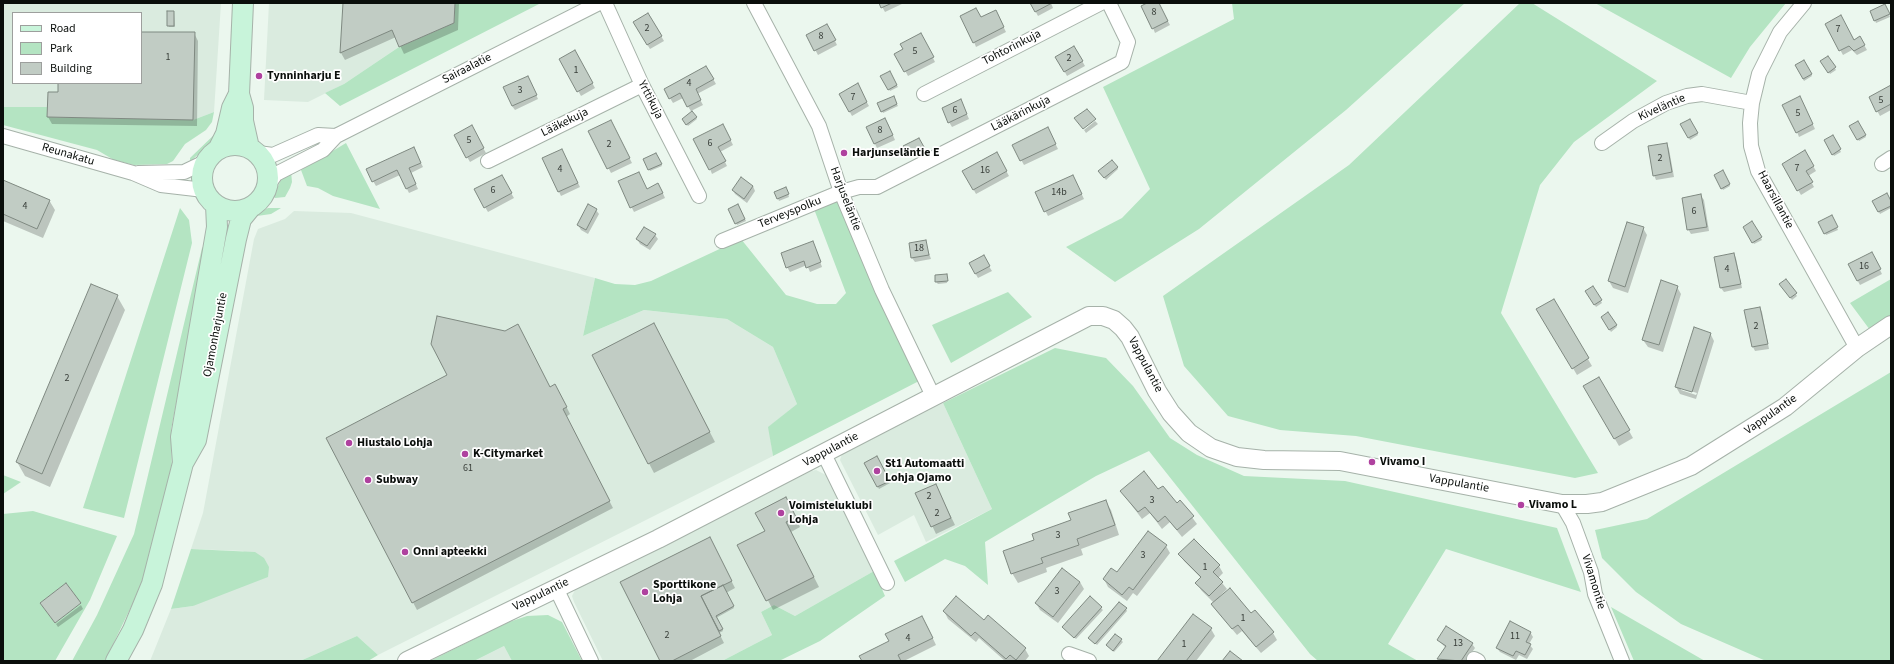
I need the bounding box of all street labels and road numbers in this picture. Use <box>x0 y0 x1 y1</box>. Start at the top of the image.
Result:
street label: Tohtorinkuja <box>980 27 1044 69</box>
street label: Sairaalatie <box>440 50 494 88</box>
street label: Yrttikuja <box>634 78 666 122</box>
street label: Kiveläntie <box>1636 91 1688 125</box>
street label: Lääkärinkuja <box>989 93 1053 135</box>
street label: Lääkekuja <box>539 105 591 141</box>
street label: Reunakatu <box>40 141 96 169</box>
street label: Harjuseläntie <box>826 165 864 233</box>
street label: Haarsillantie <box>1754 168 1796 232</box>
street label: Terveyspolku <box>756 194 824 232</box>
street label: Ojamonharjuntie <box>201 292 231 378</box>
street label: Vappulantie <box>1124 335 1166 395</box>
street label: Vappulantie <box>1742 392 1800 438</box>
street label: Vappulantie <box>801 429 861 471</box>
street label: Vappulantie <box>1428 472 1490 496</box>
street label: Vivamontie <box>1578 553 1608 611</box>
street label: Vappulantie <box>511 575 571 615</box>

